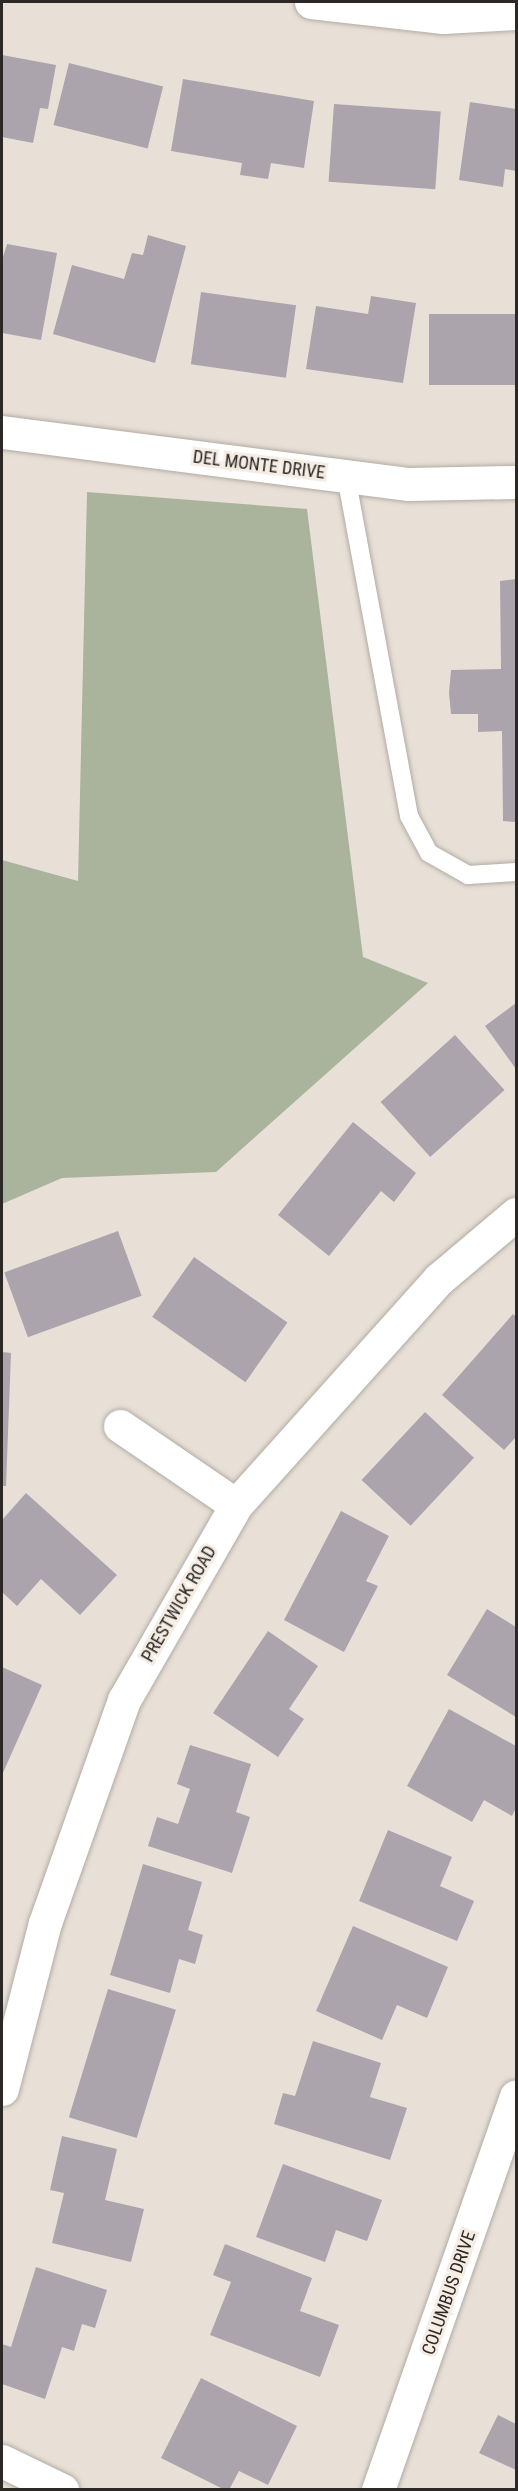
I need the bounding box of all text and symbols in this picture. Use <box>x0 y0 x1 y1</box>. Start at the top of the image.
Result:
street label: DEL MONTE DRIVE <box>192 446 326 484</box>
street label: PRESTWICK ROAD <box>137 1542 221 1666</box>
street label: COLUMBUS DRIVE <box>418 2228 480 2358</box>

